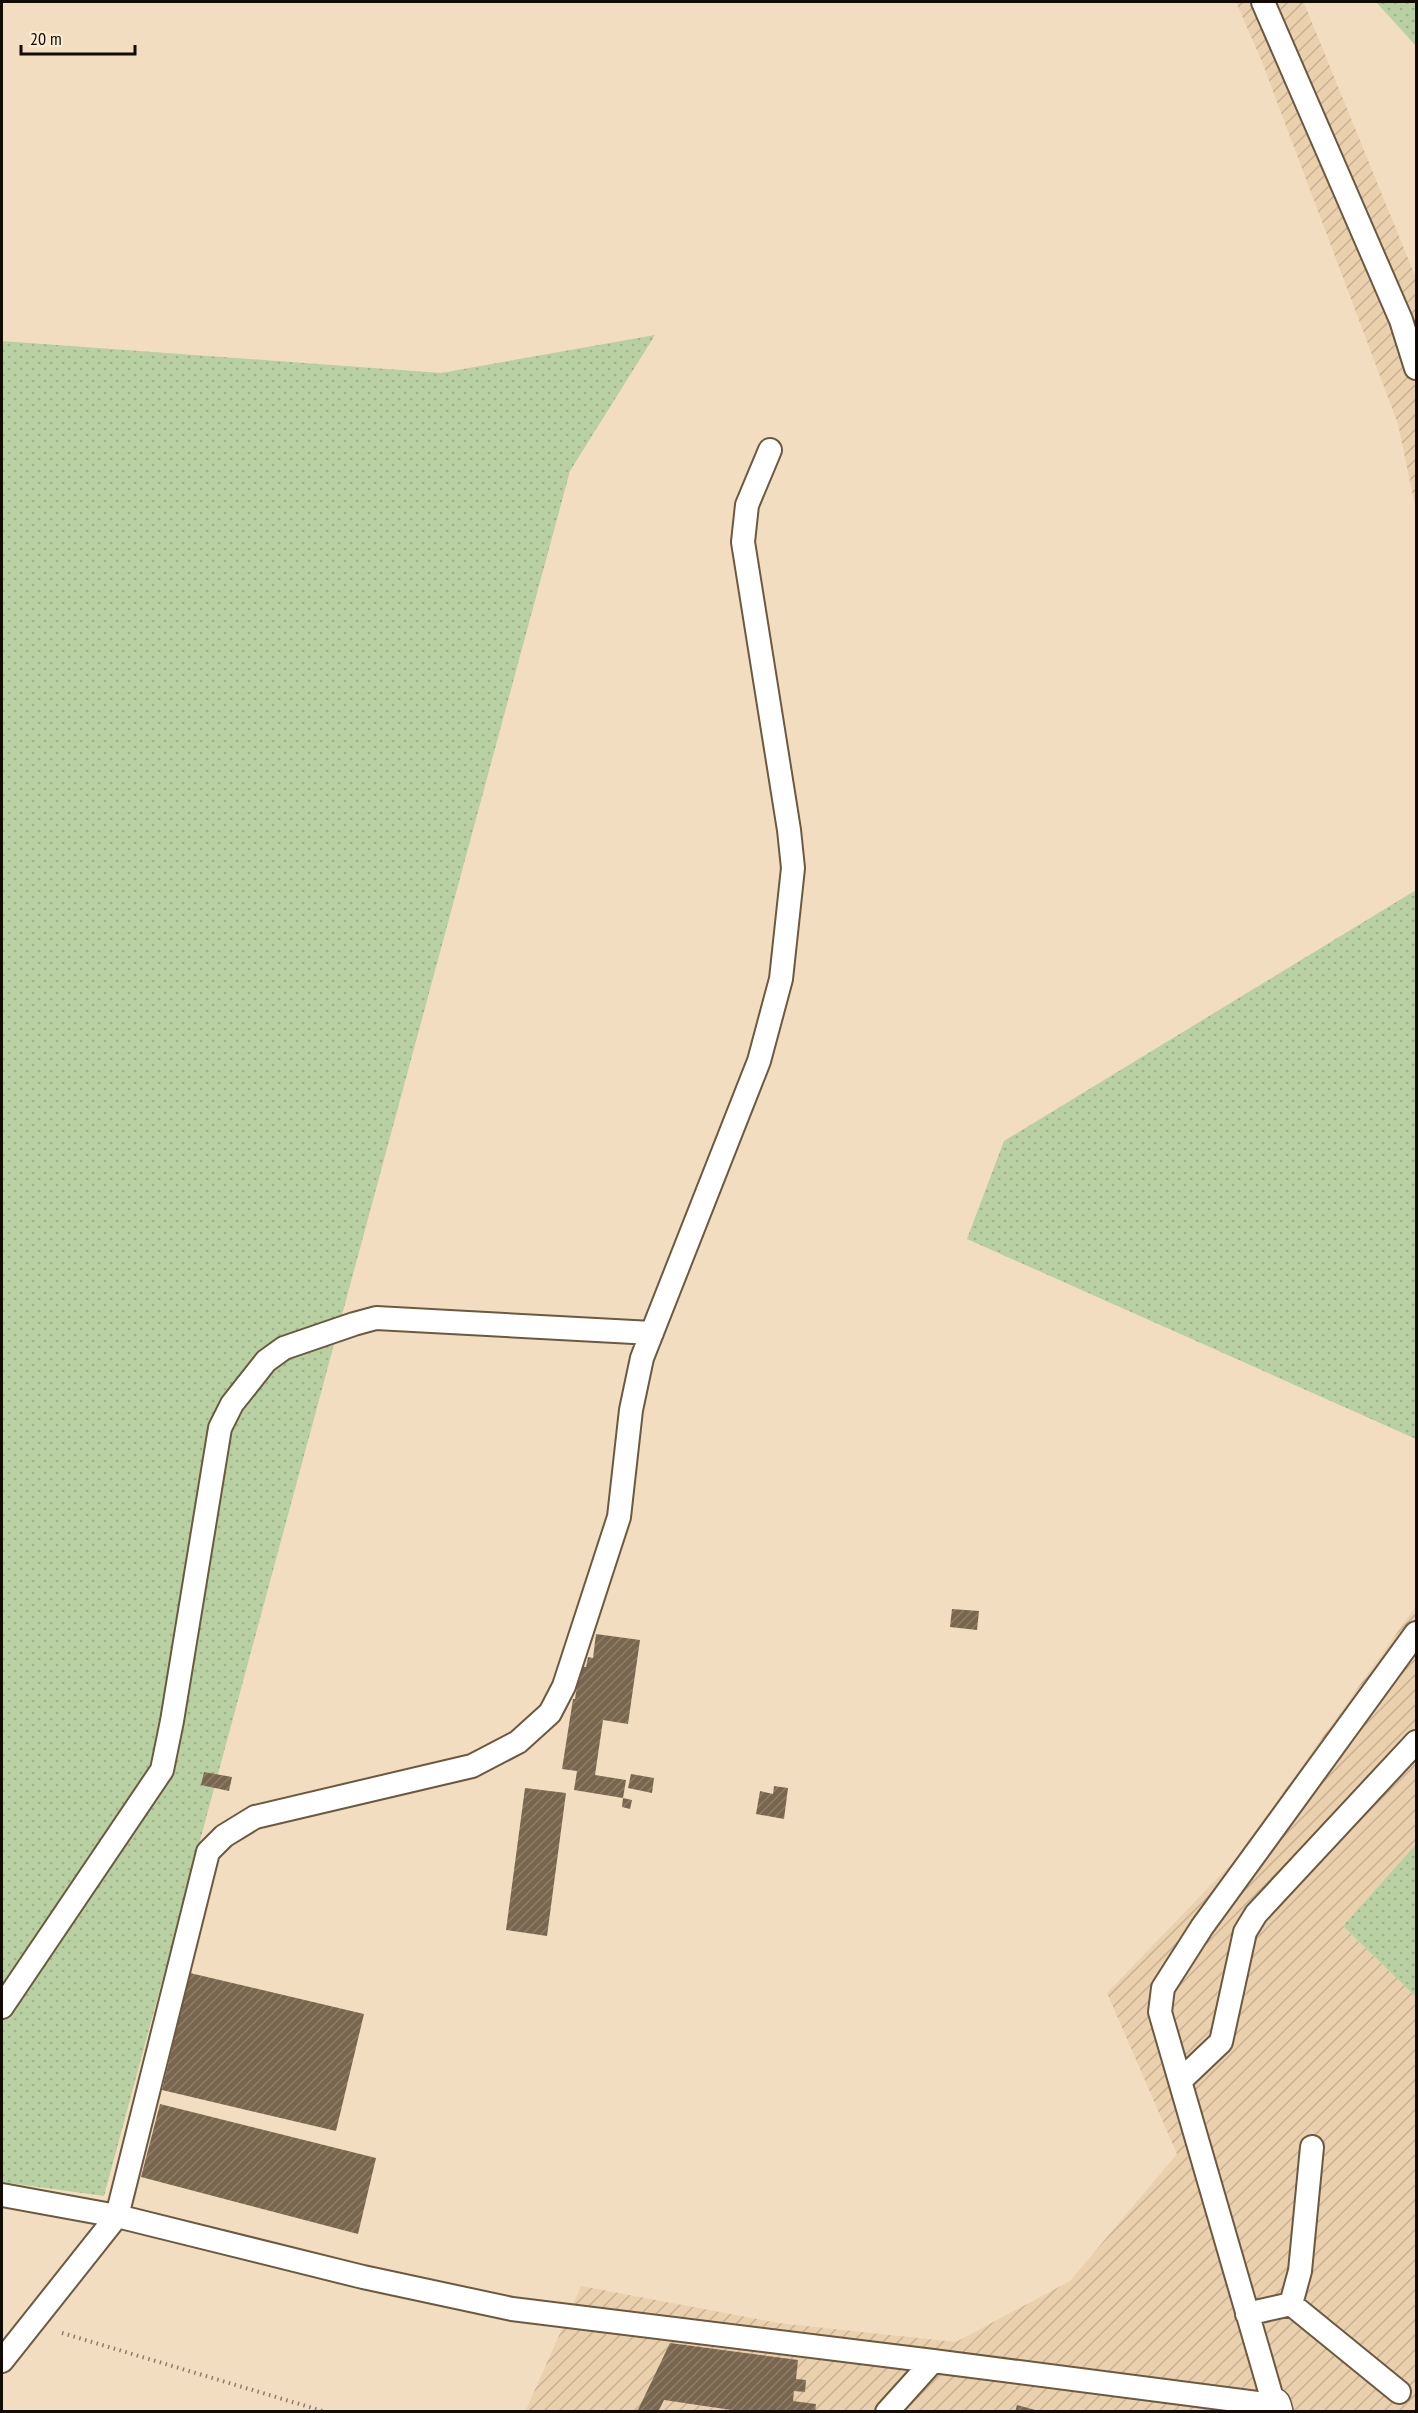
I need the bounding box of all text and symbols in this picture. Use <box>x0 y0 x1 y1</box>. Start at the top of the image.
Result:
scale bar <box>21 18 135 56</box>
text: 20 m <box>30 27 62 50</box>

